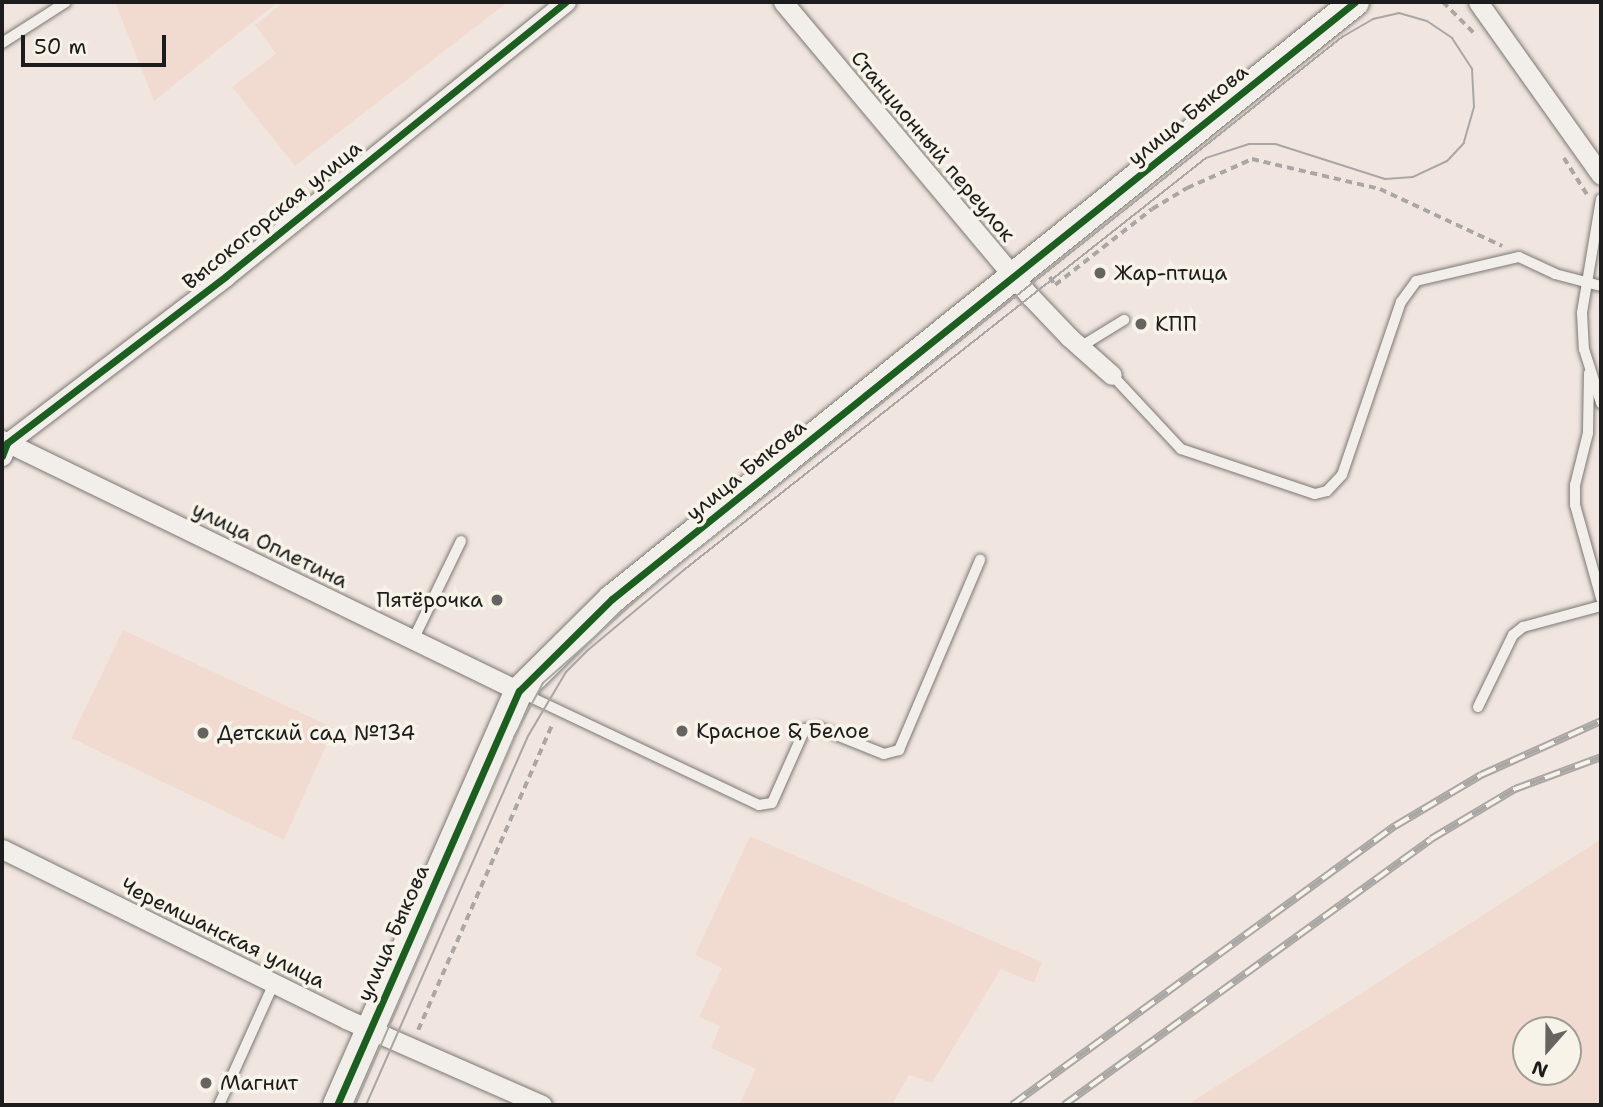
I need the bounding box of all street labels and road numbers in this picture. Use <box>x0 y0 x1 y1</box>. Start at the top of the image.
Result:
street label: Станционный переулок <box>846 45 1020 247</box>
street label: улица Быкова <box>1123 59 1253 171</box>
street label: Высокогорская улица <box>177 135 367 295</box>
street label: улица Быкова <box>681 414 811 526</box>
street label: улица Оплетина <box>188 496 352 594</box>
street label: улица Быкова <box>352 861 434 1005</box>
street label: Черемшанская улица <box>117 873 329 993</box>

